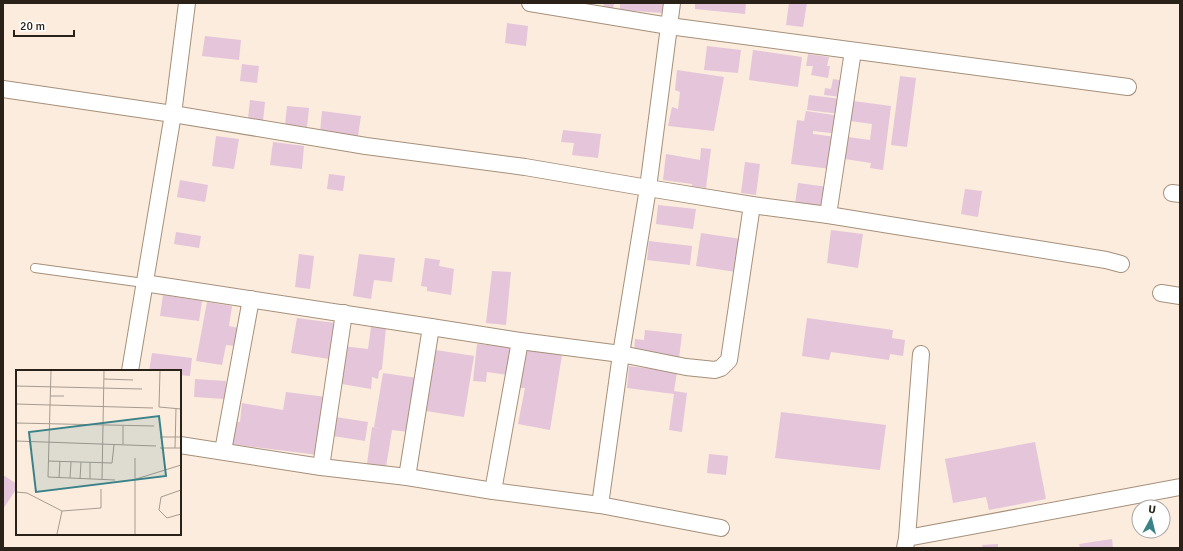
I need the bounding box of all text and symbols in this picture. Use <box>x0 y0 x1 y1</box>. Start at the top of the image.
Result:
scale bar <box>14 12 74 38</box>
text: 20 m <box>20 19 45 34</box>
inset map <box>16 370 181 535</box>
north arrow <box>1131 499 1171 539</box>
text: U <box>1148 503 1157 516</box>

